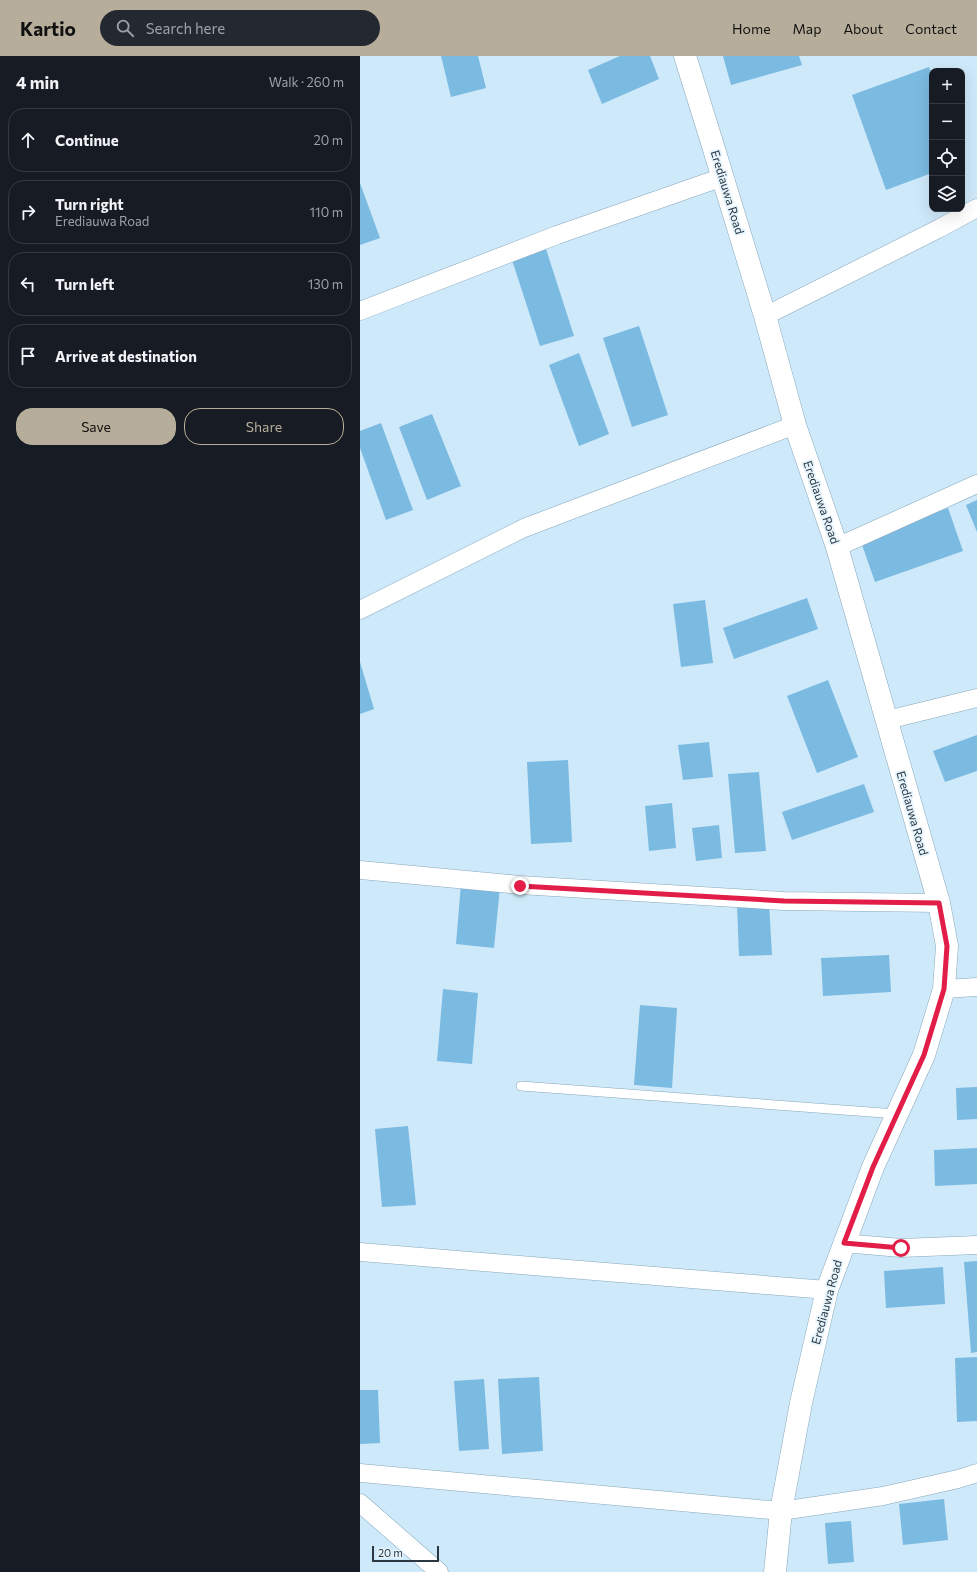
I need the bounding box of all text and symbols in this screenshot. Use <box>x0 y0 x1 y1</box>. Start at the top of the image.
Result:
search box <box>100 10 380 46</box>
text: Kartio <box>20 17 76 40</box>
icon: search <box>114 17 136 39</box>
text: Search here <box>146 19 225 37</box>
text: Home <box>732 20 771 37</box>
text: Map <box>793 20 821 37</box>
text: About <box>843 20 883 37</box>
text: Contact <box>905 20 957 37</box>
map controls <box>929 68 965 212</box>
button: + <box>929 68 965 104</box>
text: 4 min <box>16 72 59 93</box>
text: Walk · 260 m <box>269 74 344 90</box>
button: − <box>929 104 965 140</box>
icon: ahead <box>17 129 39 151</box>
text: Continue <box>55 131 119 149</box>
text: 20 m <box>314 132 343 148</box>
button: locate <box>929 140 965 176</box>
street label: Erediauwa Road <box>709 148 747 236</box>
button: layers <box>929 176 965 212</box>
text: Turn right <box>55 195 124 213</box>
icon: right <box>17 201 39 223</box>
text: 110 m <box>310 204 343 220</box>
text: Erediauwa Road <box>55 213 149 229</box>
icon: left <box>17 273 39 295</box>
text: Turn left <box>55 275 114 293</box>
text: 130 m <box>308 276 343 292</box>
icon: arrive <box>17 345 39 367</box>
text: Arrive at destination <box>55 347 197 365</box>
button: Save <box>16 408 176 445</box>
button: Share <box>184 408 344 445</box>
street label: Erediauwa Road <box>801 459 843 546</box>
street label: Erediauwa Road <box>894 769 932 857</box>
route end <box>511 877 529 895</box>
route start <box>892 1239 910 1257</box>
street label: Erediauwa Road <box>808 1258 844 1346</box>
scale bar <box>372 1544 439 1563</box>
text: 20 m <box>378 1546 403 1559</box>

